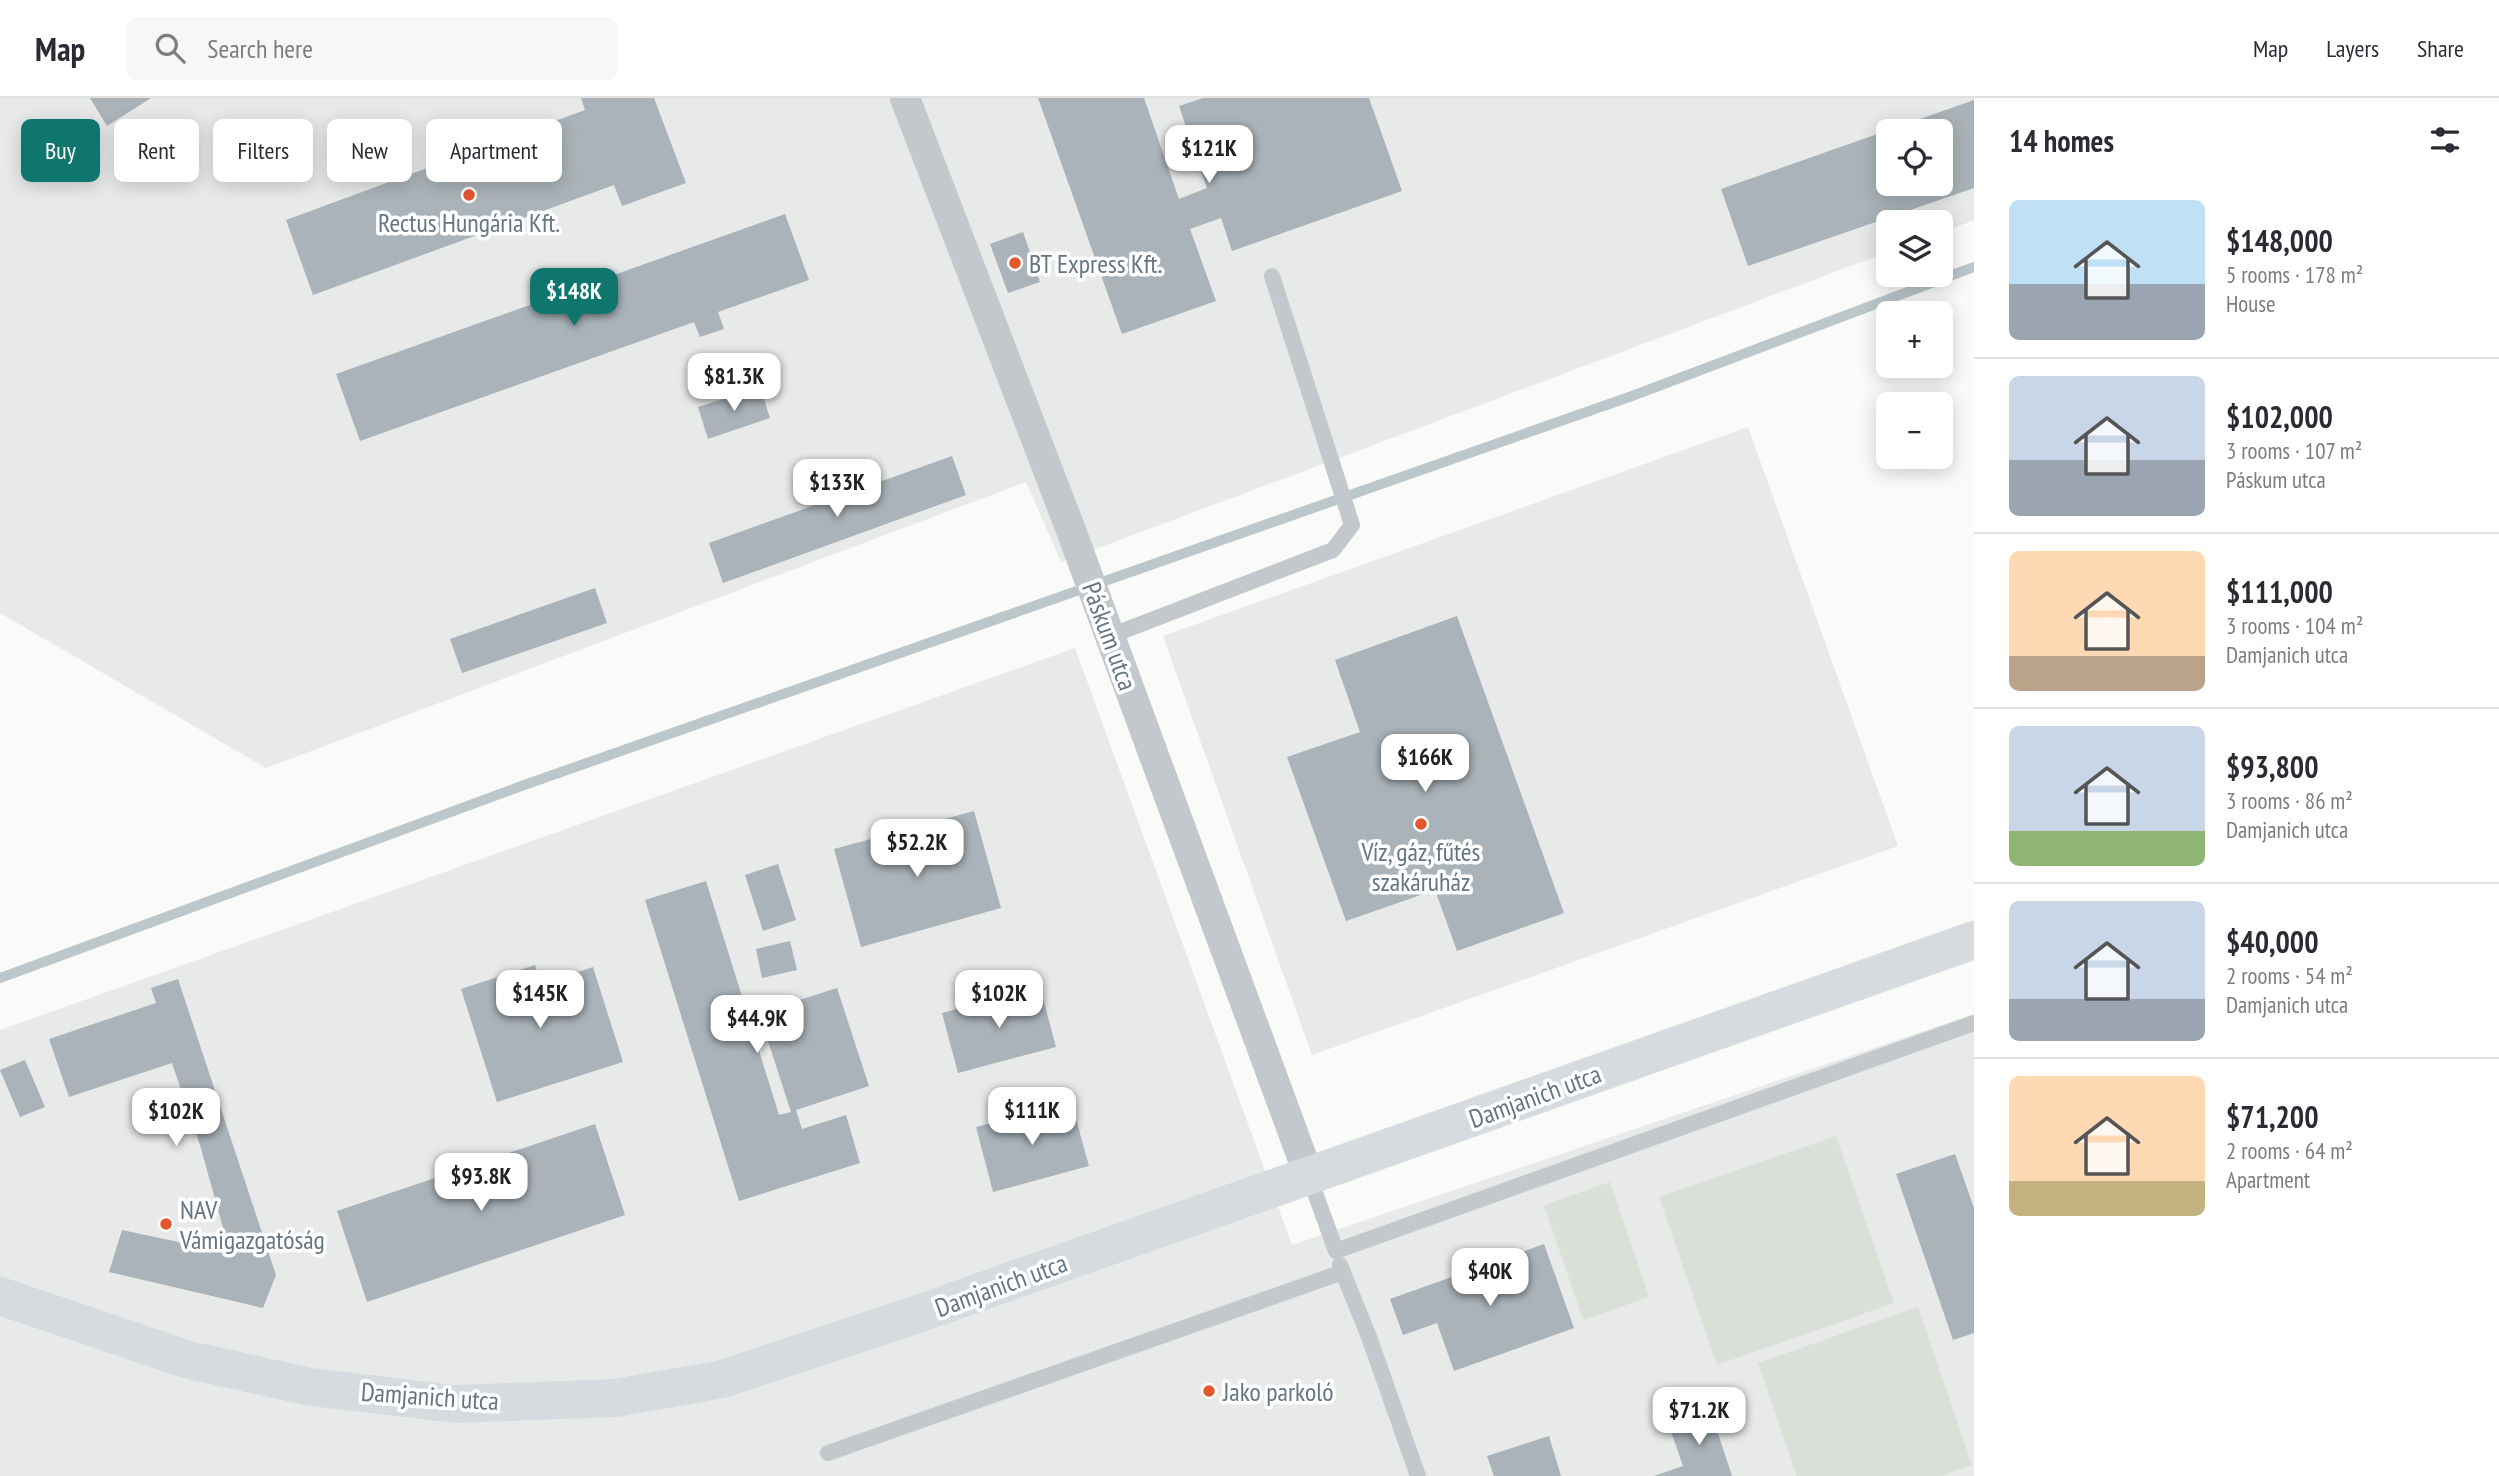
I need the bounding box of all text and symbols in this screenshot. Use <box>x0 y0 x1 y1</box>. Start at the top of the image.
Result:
search box <box>127 17 617 80</box>
text: Map <box>35 27 85 70</box>
icon: search <box>151 29 189 67</box>
text: Search here <box>207 32 313 65</box>
text: Map <box>2253 33 2288 64</box>
text: Layers <box>2326 33 2379 64</box>
text: Share <box>2417 33 2464 64</box>
chip: Buy <box>21 119 100 182</box>
chip: Rent <box>114 119 199 182</box>
chip: Filters <box>213 119 313 182</box>
chip: New <box>327 119 412 182</box>
chip: Apartment <box>426 119 562 182</box>
map controls <box>1876 119 1953 469</box>
button: locate <box>1876 119 1953 196</box>
text: 14 homes <box>2009 121 2114 160</box>
icon: filters <box>2426 121 2464 159</box>
pin: $121K <box>1160 126 1258 185</box>
text: $121K <box>1181 133 1237 162</box>
marker: Rectus Hungária Kft. <box>461 187 477 203</box>
place label: Rectus Hungária Kft. <box>378 206 560 239</box>
button: layers <box>1876 210 1953 287</box>
text: $148,000 <box>2226 221 2333 260</box>
icon: home <box>2065 228 2149 312</box>
place label: BT Express Kft. <box>1029 247 1162 280</box>
marker: BT Express Kft. <box>1007 255 1023 271</box>
text: 5 rooms · 178 m² <box>2226 260 2363 289</box>
pin: $148K <box>525 268 623 328</box>
text: $148K <box>546 276 602 305</box>
text: House <box>2226 289 2276 318</box>
button: + <box>1876 301 1953 378</box>
pin: $81.3K <box>677 354 791 413</box>
text: $81.3K <box>704 361 764 390</box>
button: − <box>1876 392 1953 469</box>
text: $102,000 <box>2226 397 2333 436</box>
icon: home <box>2065 404 2149 488</box>
text: 3 rooms · 107 m² <box>2226 436 2362 465</box>
pin: $133K <box>788 460 886 519</box>
text: Páskum utca <box>2226 465 2326 494</box>
text: $133K <box>809 467 865 496</box>
text: $111,000 <box>2226 572 2333 611</box>
street label: Páskum utca <box>1075 577 1145 695</box>
icon: home <box>2065 579 2149 663</box>
text: 3 rooms · 104 m² <box>2226 611 2363 640</box>
text: Damjanich utca <box>2226 640 2348 669</box>
pin: $166K <box>1376 734 1474 794</box>
text: $166K <box>1397 742 1453 771</box>
text: $93,800 <box>2226 747 2319 786</box>
icon: home <box>2065 754 2149 838</box>
text: 3 rooms · 86 m² <box>2226 786 2353 815</box>
text: Damjanich utca <box>2226 815 2348 844</box>
marker: Víz, gáz, fűtés szakáruház <box>1413 816 1429 832</box>
pin: $52.2K <box>860 820 974 879</box>
text: $52.2K <box>887 827 947 856</box>
place label: Víz, gáz, fűtés szakáruház <box>1361 835 1480 898</box>
text: $40,000 <box>2226 922 2319 961</box>
icon: home <box>2065 929 2149 1013</box>
text: 2 rooms · 54 m² <box>2226 961 2353 990</box>
pin: $145K <box>491 970 589 1030</box>
pin: $102K <box>950 970 1048 1030</box>
text: $145K <box>512 978 568 1007</box>
text: $102K <box>971 978 1027 1007</box>
text: Damjanich utca <box>2226 990 2348 1019</box>
pin: $44.9K <box>700 996 814 1055</box>
text: $44.9K <box>727 1003 787 1032</box>
street label: Damjanich utca <box>1464 1057 1606 1135</box>
pin: $102K <box>127 1088 225 1148</box>
pin: $111K <box>983 1088 1081 1147</box>
text: $111K <box>1004 1095 1060 1124</box>
text: $102K <box>148 1096 204 1125</box>
text: $71,200 <box>2226 1097 2319 1136</box>
icon: home <box>2065 1104 2149 1188</box>
text: 2 rooms · 64 m² <box>2226 1136 2353 1165</box>
pin: $93.8K <box>424 1154 538 1213</box>
text: $93.8K <box>451 1161 511 1190</box>
text: Apartment <box>2226 1165 2310 1194</box>
place label: NAV Vámigazgatóság <box>179 1193 325 1256</box>
marker: NAV Vámigazgatóság <box>158 1216 174 1232</box>
street label: Damjanich utca <box>930 1246 1072 1324</box>
pin: $40K <box>1449 1248 1531 1308</box>
text: $40K <box>1468 1256 1512 1285</box>
street label: Damjanich utca <box>360 1375 500 1417</box>
place label: Jako parkoló <box>1222 1375 1333 1408</box>
marker: Jako parkoló <box>1201 1383 1217 1399</box>
pin: $71.2K <box>1642 1388 1756 1447</box>
text: $71.2K <box>1669 1395 1729 1424</box>

